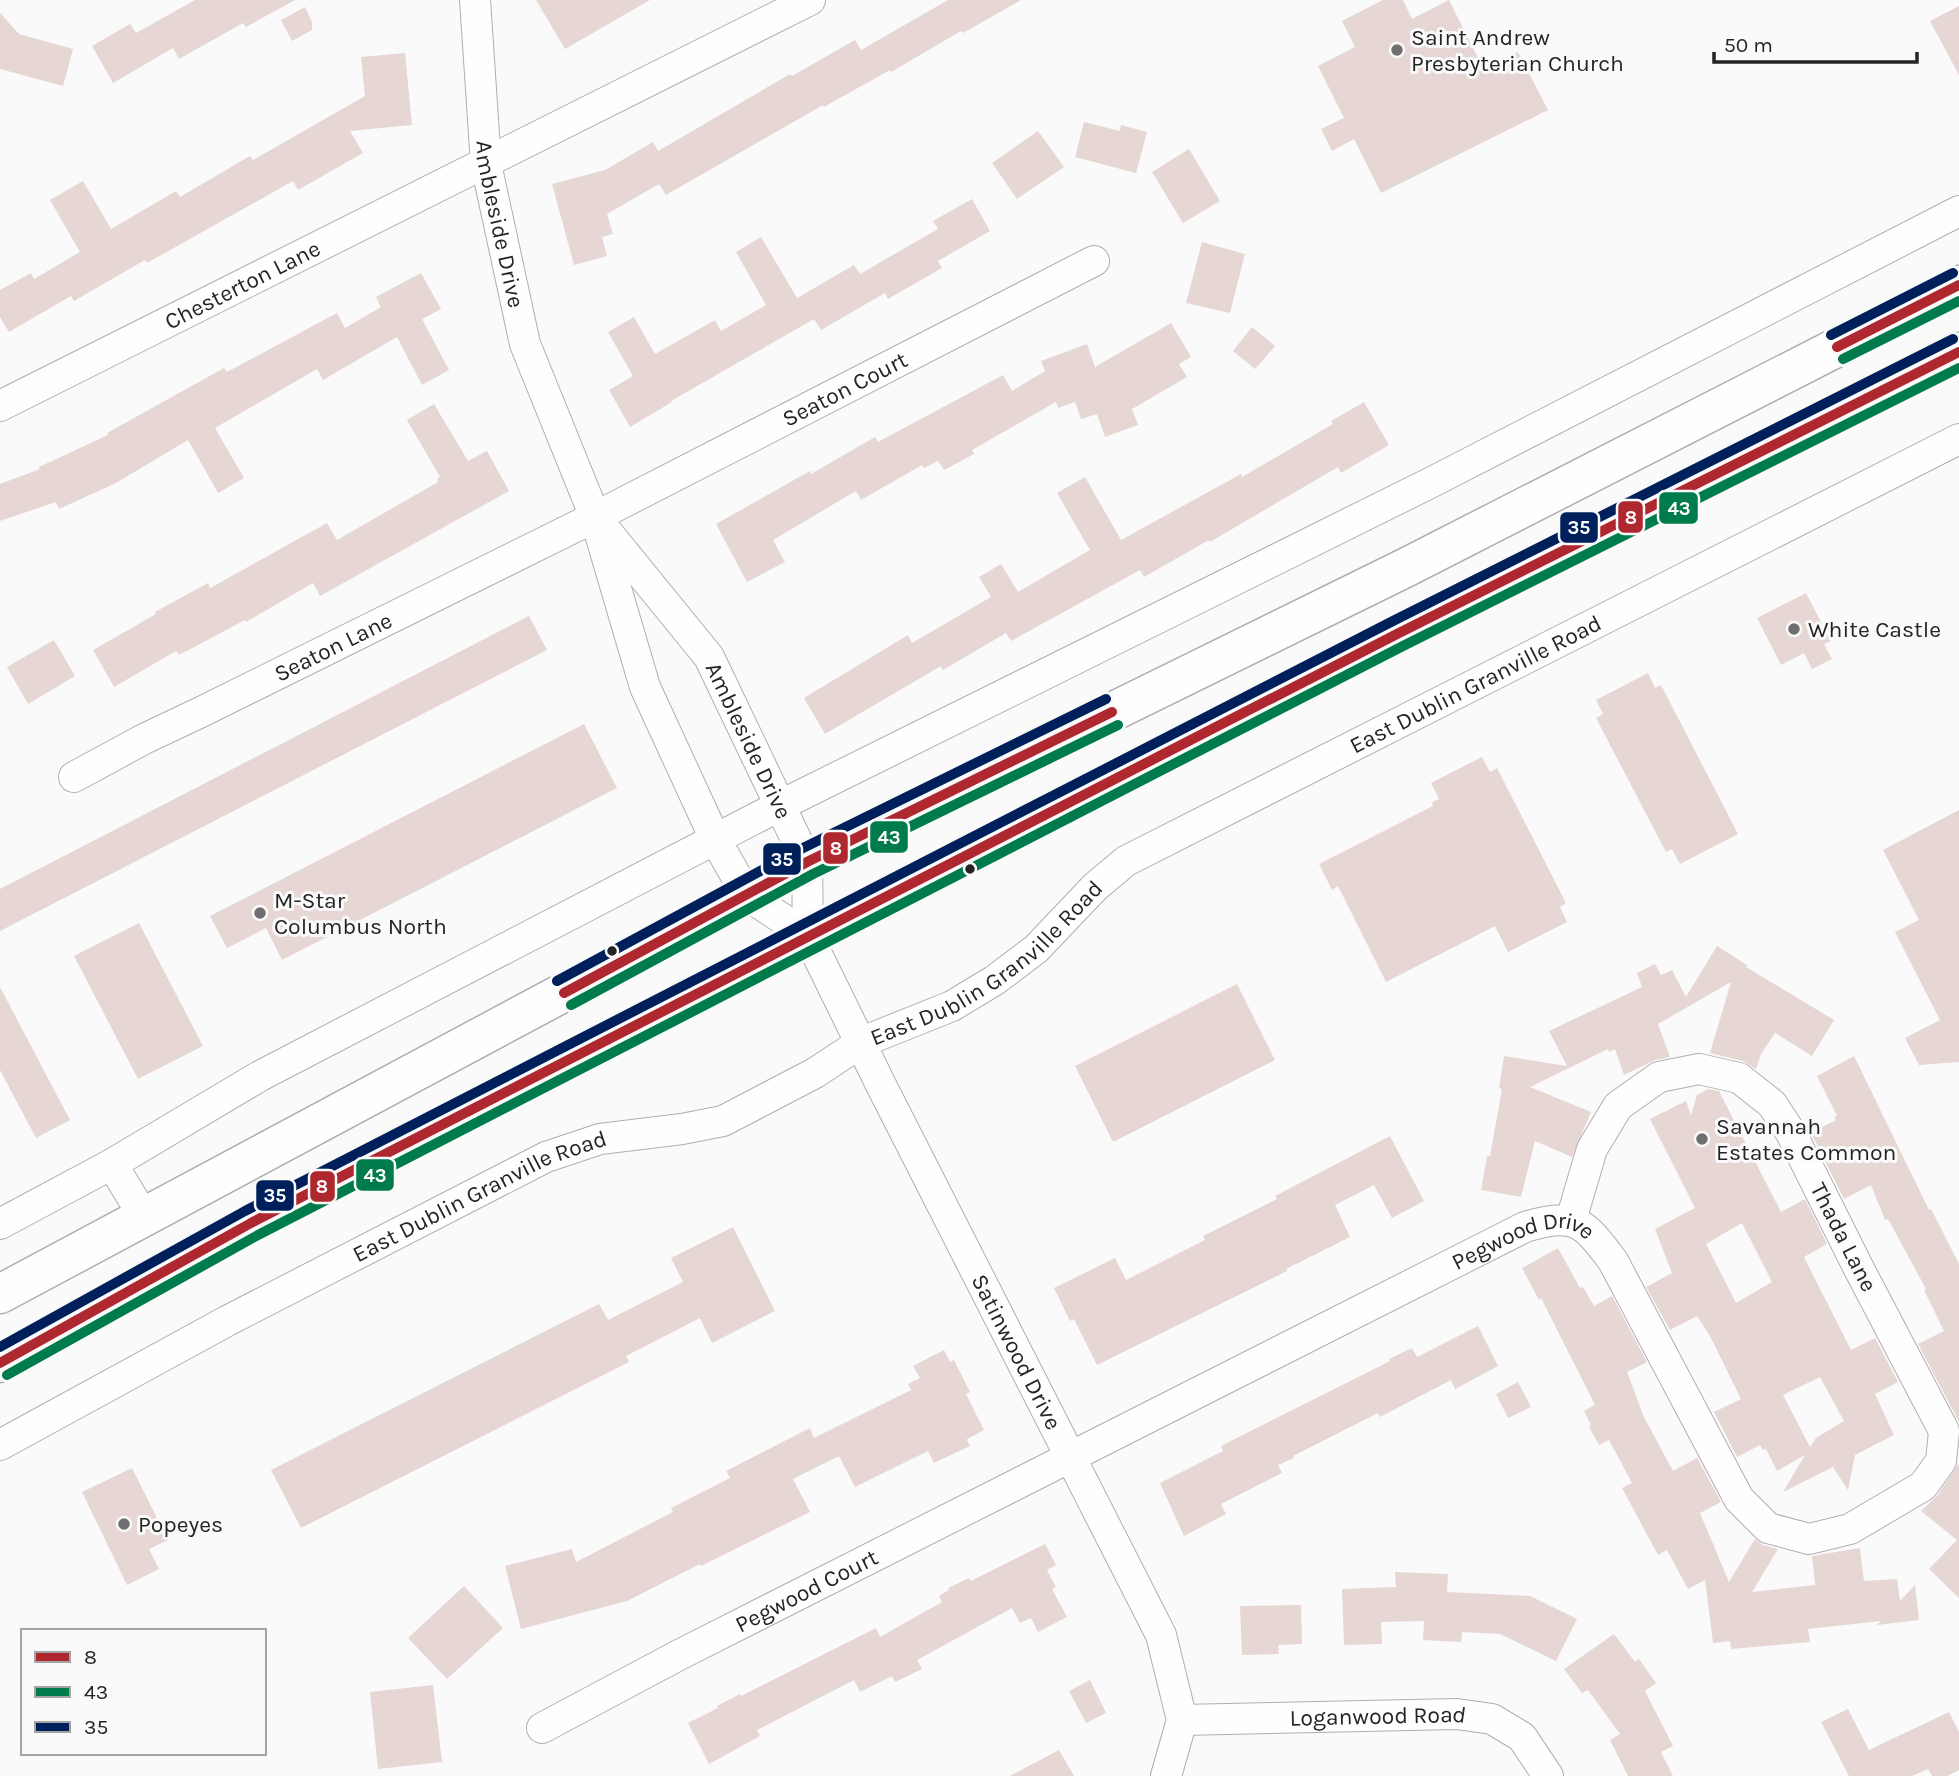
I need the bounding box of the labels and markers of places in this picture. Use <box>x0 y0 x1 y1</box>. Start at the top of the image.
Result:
place label: Saint Andrew Presbyterian Church <box>1411 24 1624 77</box>
marker: Saint Andrew Presbyterian Church <box>1389 42 1405 58</box>
place label: White Castle <box>1808 616 1941 643</box>
marker: White Castle <box>1786 621 1802 637</box>
unlabelled marker <box>963 862 977 876</box>
place label: M-Star Columbus North <box>274 887 447 940</box>
marker: M-Star Columbus North <box>252 905 268 921</box>
unlabelled marker <box>605 944 619 958</box>
place label: Savannah Estates Common <box>1716 1113 1896 1166</box>
marker: Savannah Estates Common <box>1694 1131 1710 1147</box>
place label: Popeyes <box>138 1511 223 1538</box>
marker: Popeyes <box>116 1516 132 1532</box>

